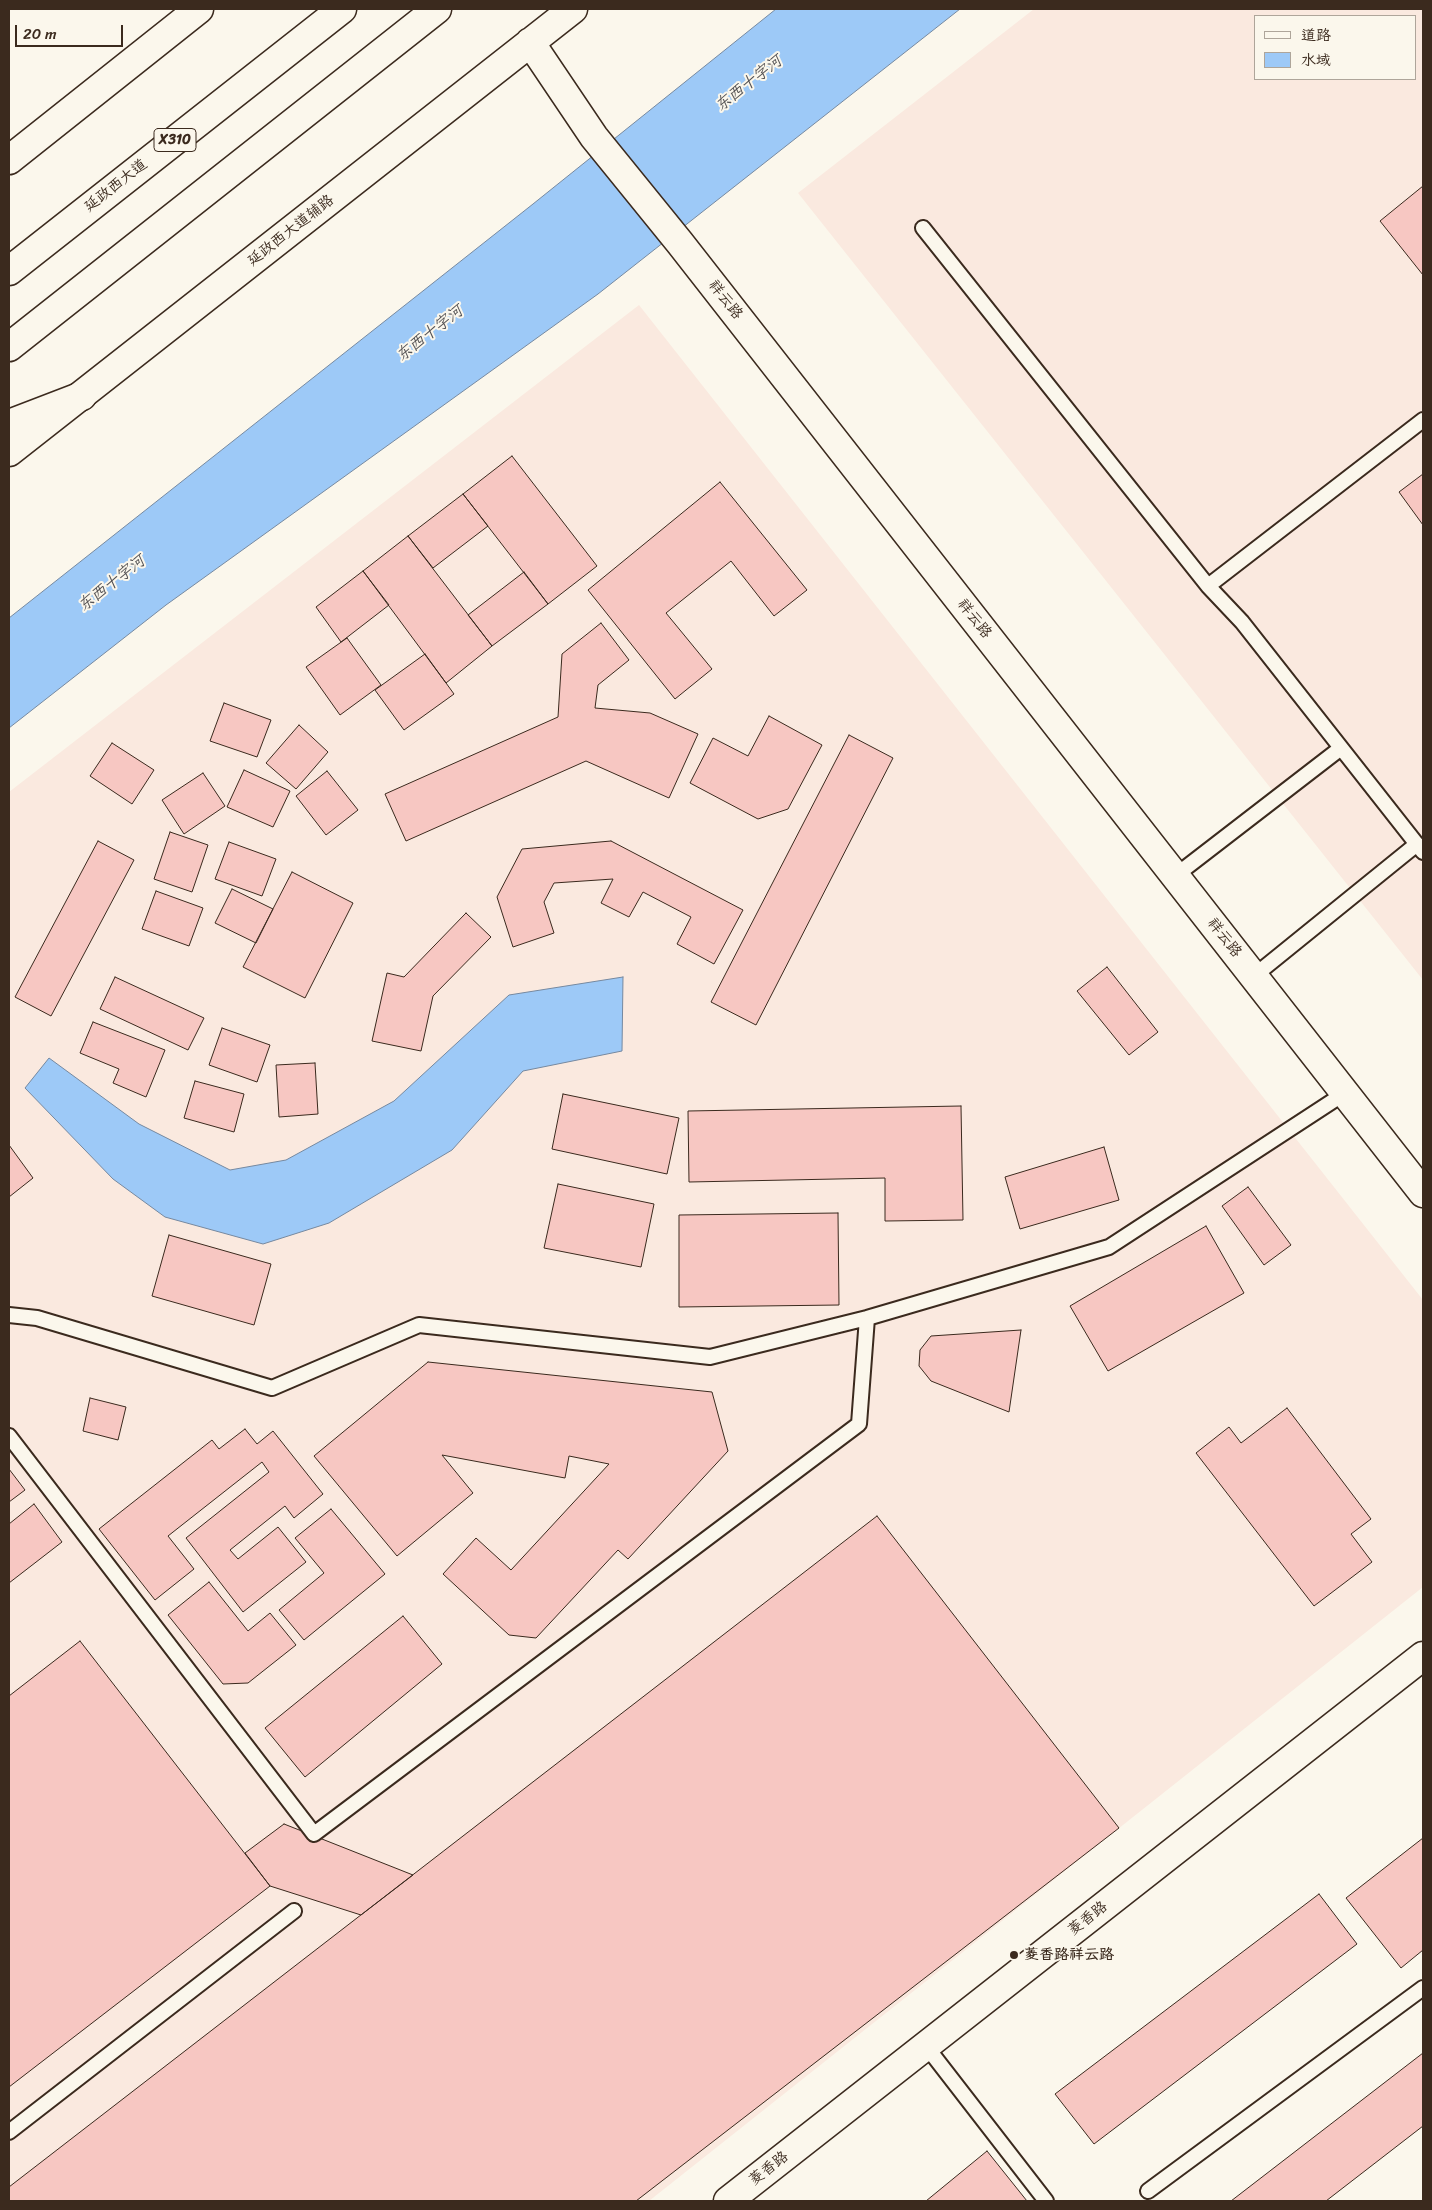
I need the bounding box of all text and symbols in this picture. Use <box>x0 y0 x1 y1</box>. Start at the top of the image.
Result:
scale bar <box>18 15 125 47</box>
legend <box>1254 15 1417 80</box>
text: 20 m <box>23 21 57 47</box>
text: 道路 <box>1301 22 1331 48</box>
text: 水域 <box>1301 47 1331 73</box>
water label: 东西十字河 <box>712 52 786 116</box>
road number: X310 <box>154 128 196 152</box>
street label: 延政西大道 <box>81 156 151 216</box>
street label: 延政西大道辅路 <box>244 192 338 270</box>
street label: 祥云路 <box>704 277 746 323</box>
water label: 东西十字河 <box>393 302 467 366</box>
water label: 东西十字河 <box>75 552 149 616</box>
street label: 祥云路 <box>953 596 995 642</box>
street label: 祥云路 <box>1203 915 1245 961</box>
street label: 菱香路 <box>1065 1898 1111 1940</box>
place label: 菱香路祥云路 <box>1024 1946 1114 1964</box>
marker: 菱香路祥云路 <box>1008 1949 1020 1961</box>
street label: 菱香路 <box>746 2148 792 2190</box>

